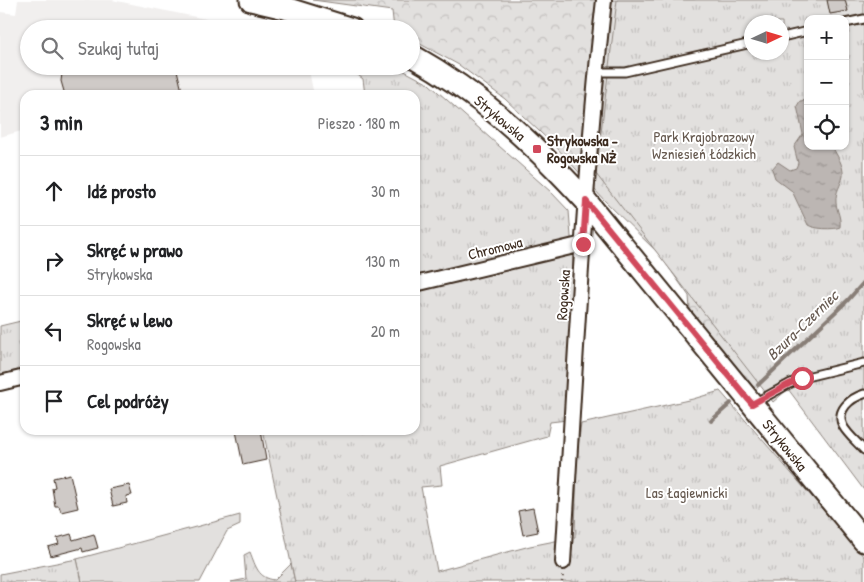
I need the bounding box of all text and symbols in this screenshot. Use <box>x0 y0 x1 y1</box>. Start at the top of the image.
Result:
north arrow <box>744 15 789 60</box>
map controls <box>804 15 849 150</box>
button: + <box>804 15 849 60</box>
search box <box>20 20 420 75</box>
icon: search <box>38 34 66 62</box>
text: Szukaj tutaj <box>78 35 159 61</box>
button: − <box>804 60 849 105</box>
street label: Strykowska <box>470 90 530 146</box>
button: locate <box>804 105 849 150</box>
text: 3 min <box>40 108 83 137</box>
text: Pieszo · 180 m <box>318 112 400 134</box>
park label: Park Krajobrazowy Wzniesień Łódzkich <box>652 126 756 164</box>
place label: Strykowska - Rogowska NŻ <box>547 130 618 169</box>
marker: Strykowska - Rogowska NŻ <box>531 143 543 155</box>
icon: ahead <box>40 177 68 205</box>
text: Idź prosto <box>87 178 156 204</box>
text: 30 m <box>371 180 400 202</box>
street label: Chromowa <box>466 231 525 265</box>
route end <box>572 233 595 256</box>
text: Skręć w prawo <box>87 237 183 263</box>
icon: right <box>40 247 68 275</box>
text: 130 m <box>365 250 400 272</box>
text: Strykowska <box>87 263 152 285</box>
street label: Rogowska <box>551 269 575 321</box>
water label: Bzura-Czerniec <box>761 284 844 365</box>
text: Skręć w lewo <box>87 307 172 333</box>
icon: left <box>40 317 68 345</box>
text: 20 m <box>371 320 400 342</box>
text: Rogowska <box>87 333 141 355</box>
route start <box>791 367 814 390</box>
icon: arrive <box>40 387 68 415</box>
text: Cel podróży <box>87 388 169 414</box>
street label: Strykowska <box>758 415 813 476</box>
park label: Las Łagiewnicki <box>646 482 728 503</box>

